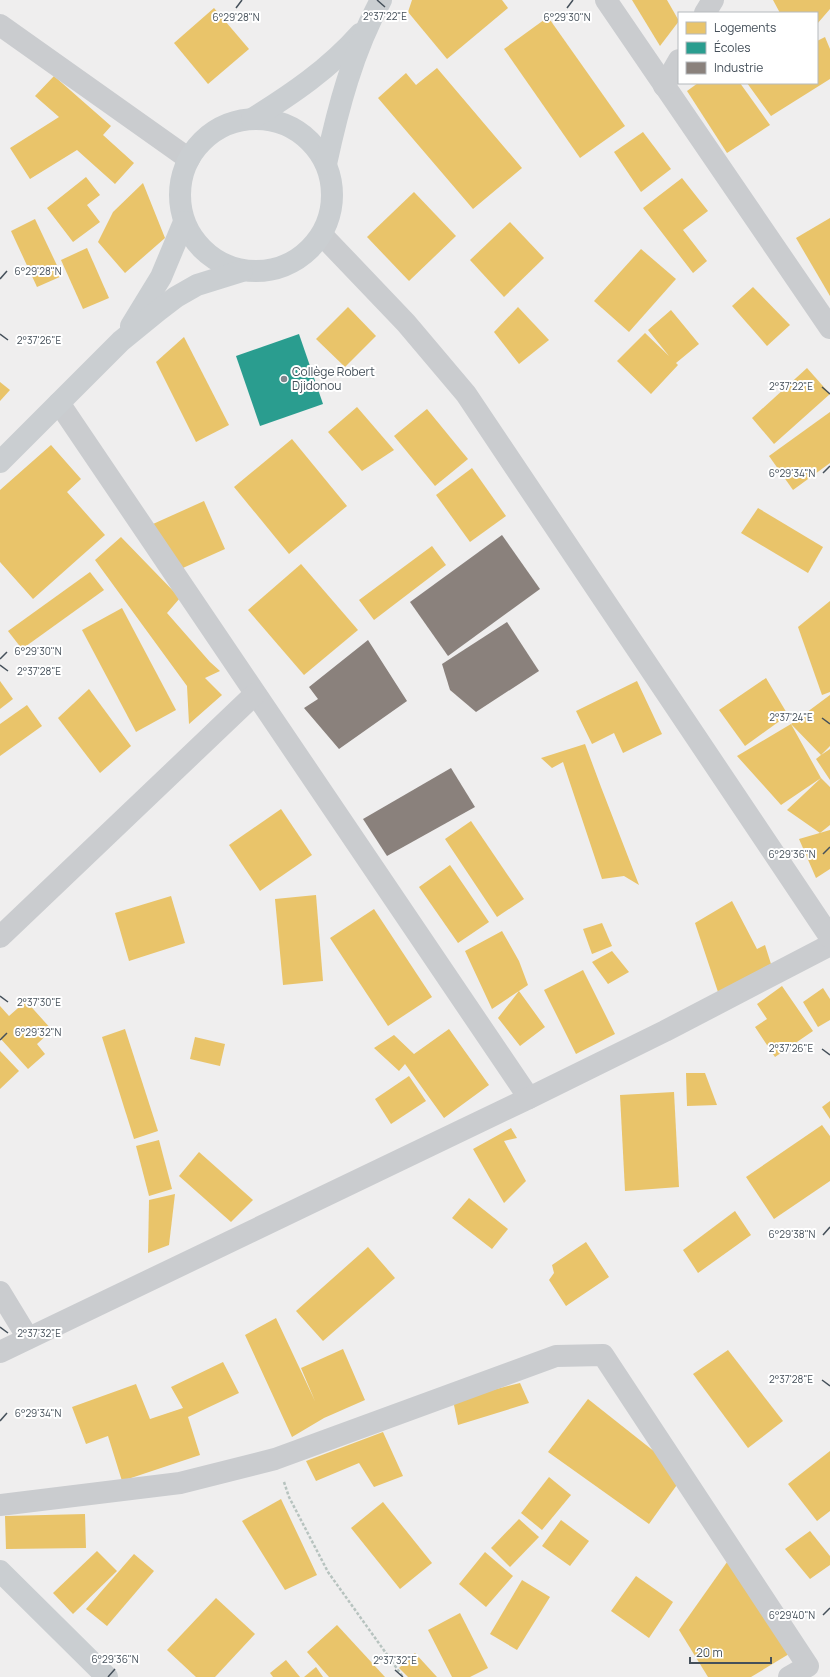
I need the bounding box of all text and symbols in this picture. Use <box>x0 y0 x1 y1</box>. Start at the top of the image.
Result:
text: 2°37'22"E <box>363 9 407 23</box>
text: 6°29'28"N <box>212 10 260 24</box>
text: 6°29'30"N <box>543 10 591 24</box>
legend <box>678 12 818 84</box>
text: Logements <box>714 19 776 36</box>
text: Écoles <box>714 39 751 56</box>
text: Industrie <box>714 59 763 76</box>
text: 6°29'28"N <box>14 264 62 278</box>
text: 2°37'26"E <box>17 333 61 347</box>
place label: Collège Robert Djidonou <box>292 363 375 394</box>
marker: Collège Robert Djidonou <box>279 374 289 384</box>
text: 2°37'22"E <box>769 379 813 393</box>
text: 6°29'34"N <box>769 466 815 480</box>
text: 6°29'30"N <box>14 644 62 658</box>
text: 2°37'28"E <box>17 664 61 678</box>
text: 2°37'24"E <box>769 710 813 724</box>
text: 6°29'36"N <box>768 847 816 861</box>
text: 2°37'30"E <box>17 995 61 1009</box>
text: 6°29'32"N <box>15 1025 62 1039</box>
text: 2°37'26"E <box>769 1041 813 1055</box>
text: 6°29'38"N <box>769 1227 816 1241</box>
text: 2°37'32"E <box>17 1326 61 1340</box>
text: 2°37'28"E <box>769 1372 813 1386</box>
text: 6°29'34"N <box>15 1406 61 1420</box>
text: 6°29'40"N <box>769 1608 815 1622</box>
scale bar <box>690 1639 771 1665</box>
text: 20 m <box>696 1644 723 1661</box>
text: 6°29'36"N <box>91 1652 139 1666</box>
text: 2°37'32"E <box>373 1653 417 1667</box>

